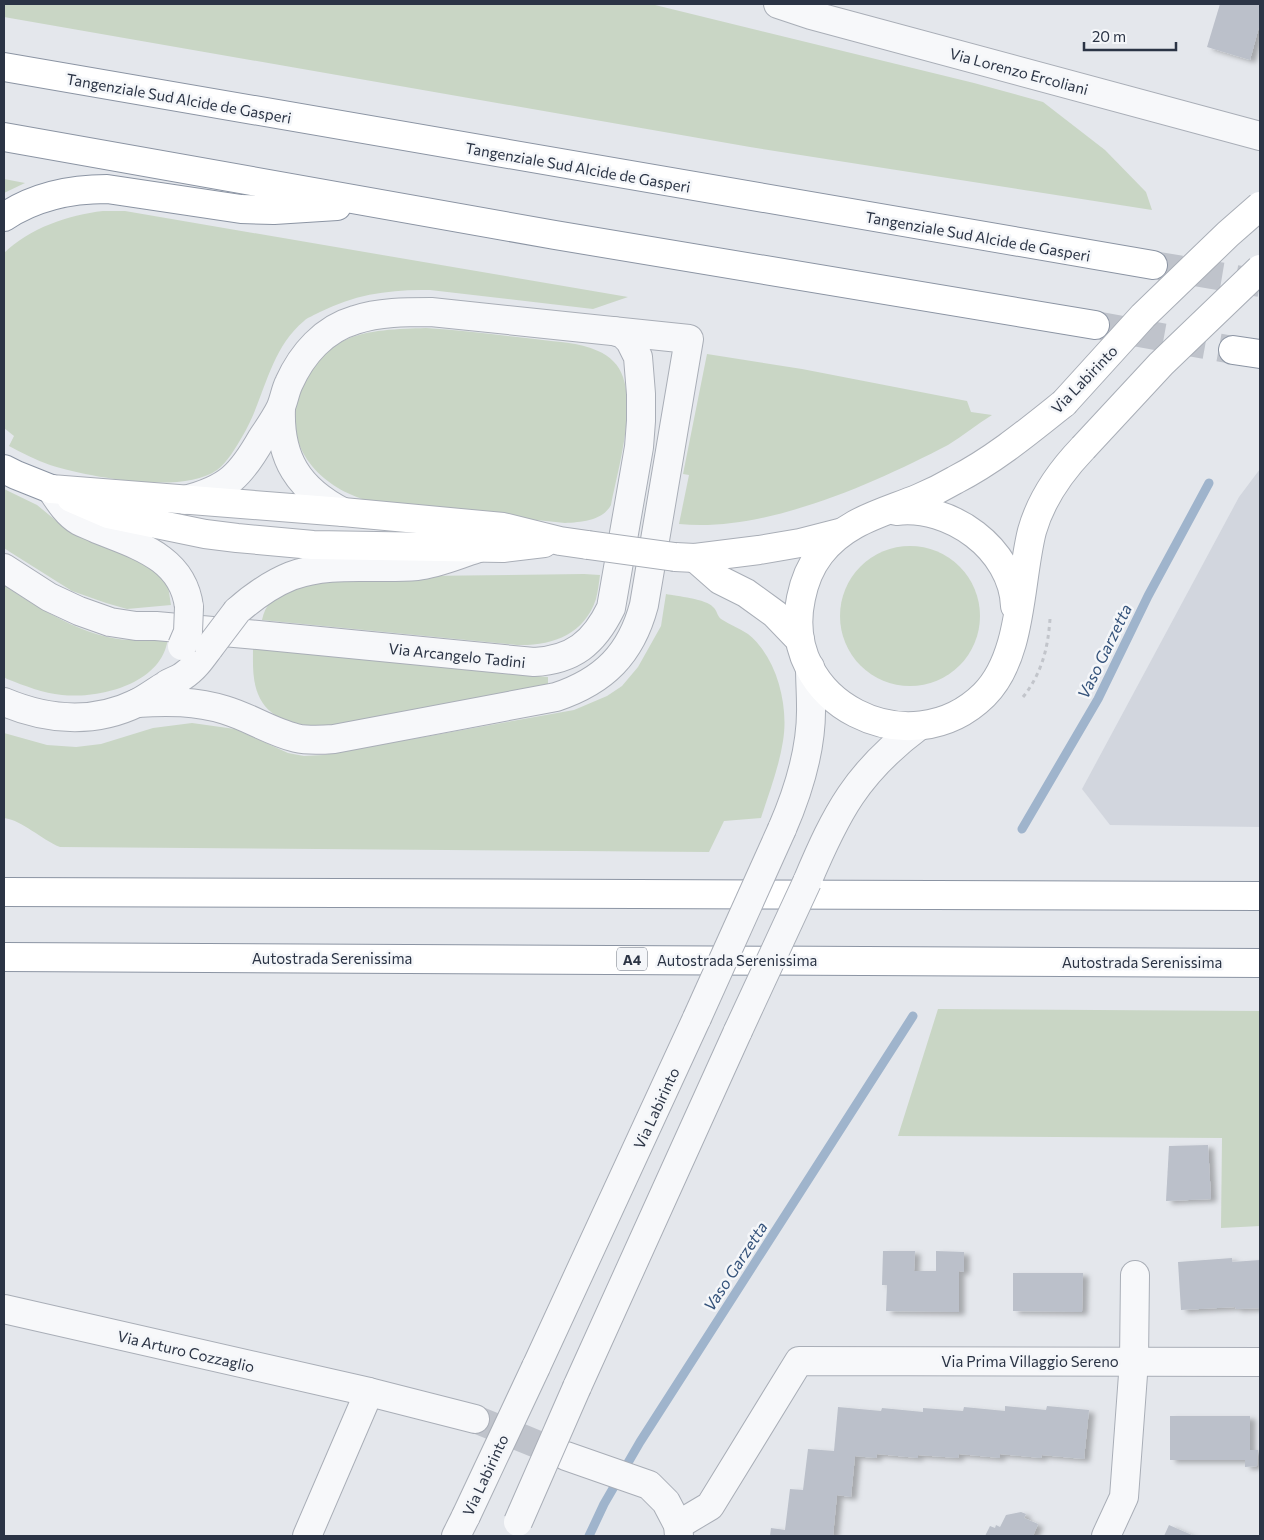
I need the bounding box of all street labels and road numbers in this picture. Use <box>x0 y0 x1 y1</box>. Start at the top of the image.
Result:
street label: Via Lorenzo Ercoliani <box>948 44 1090 98</box>
street label: Tangenziale Sud Alcide de Gasperi <box>65 69 293 127</box>
street label: Tangenziale Sud Alcide de Gasperi <box>464 138 692 196</box>
street label: Tangenziale Sud Alcide de Gasperi <box>864 207 1092 265</box>
street label: Via Labirinto <box>1047 341 1121 417</box>
street label: Via Arcangelo Tadini <box>388 639 526 671</box>
road number: A4 <box>617 948 647 971</box>
street label: Autostrada Serenissima <box>252 949 412 967</box>
street label: Autostrada Serenissima <box>657 951 817 969</box>
street label: Autostrada Serenissima <box>1062 953 1222 971</box>
street label: Via Labirinto <box>629 1065 683 1151</box>
street label: Via Arturo Cozzaglio <box>116 1326 256 1376</box>
street label: Via Prima Villaggio Sereno <box>941 1352 1119 1370</box>
street label: Via Labirinto <box>458 1432 512 1518</box>

